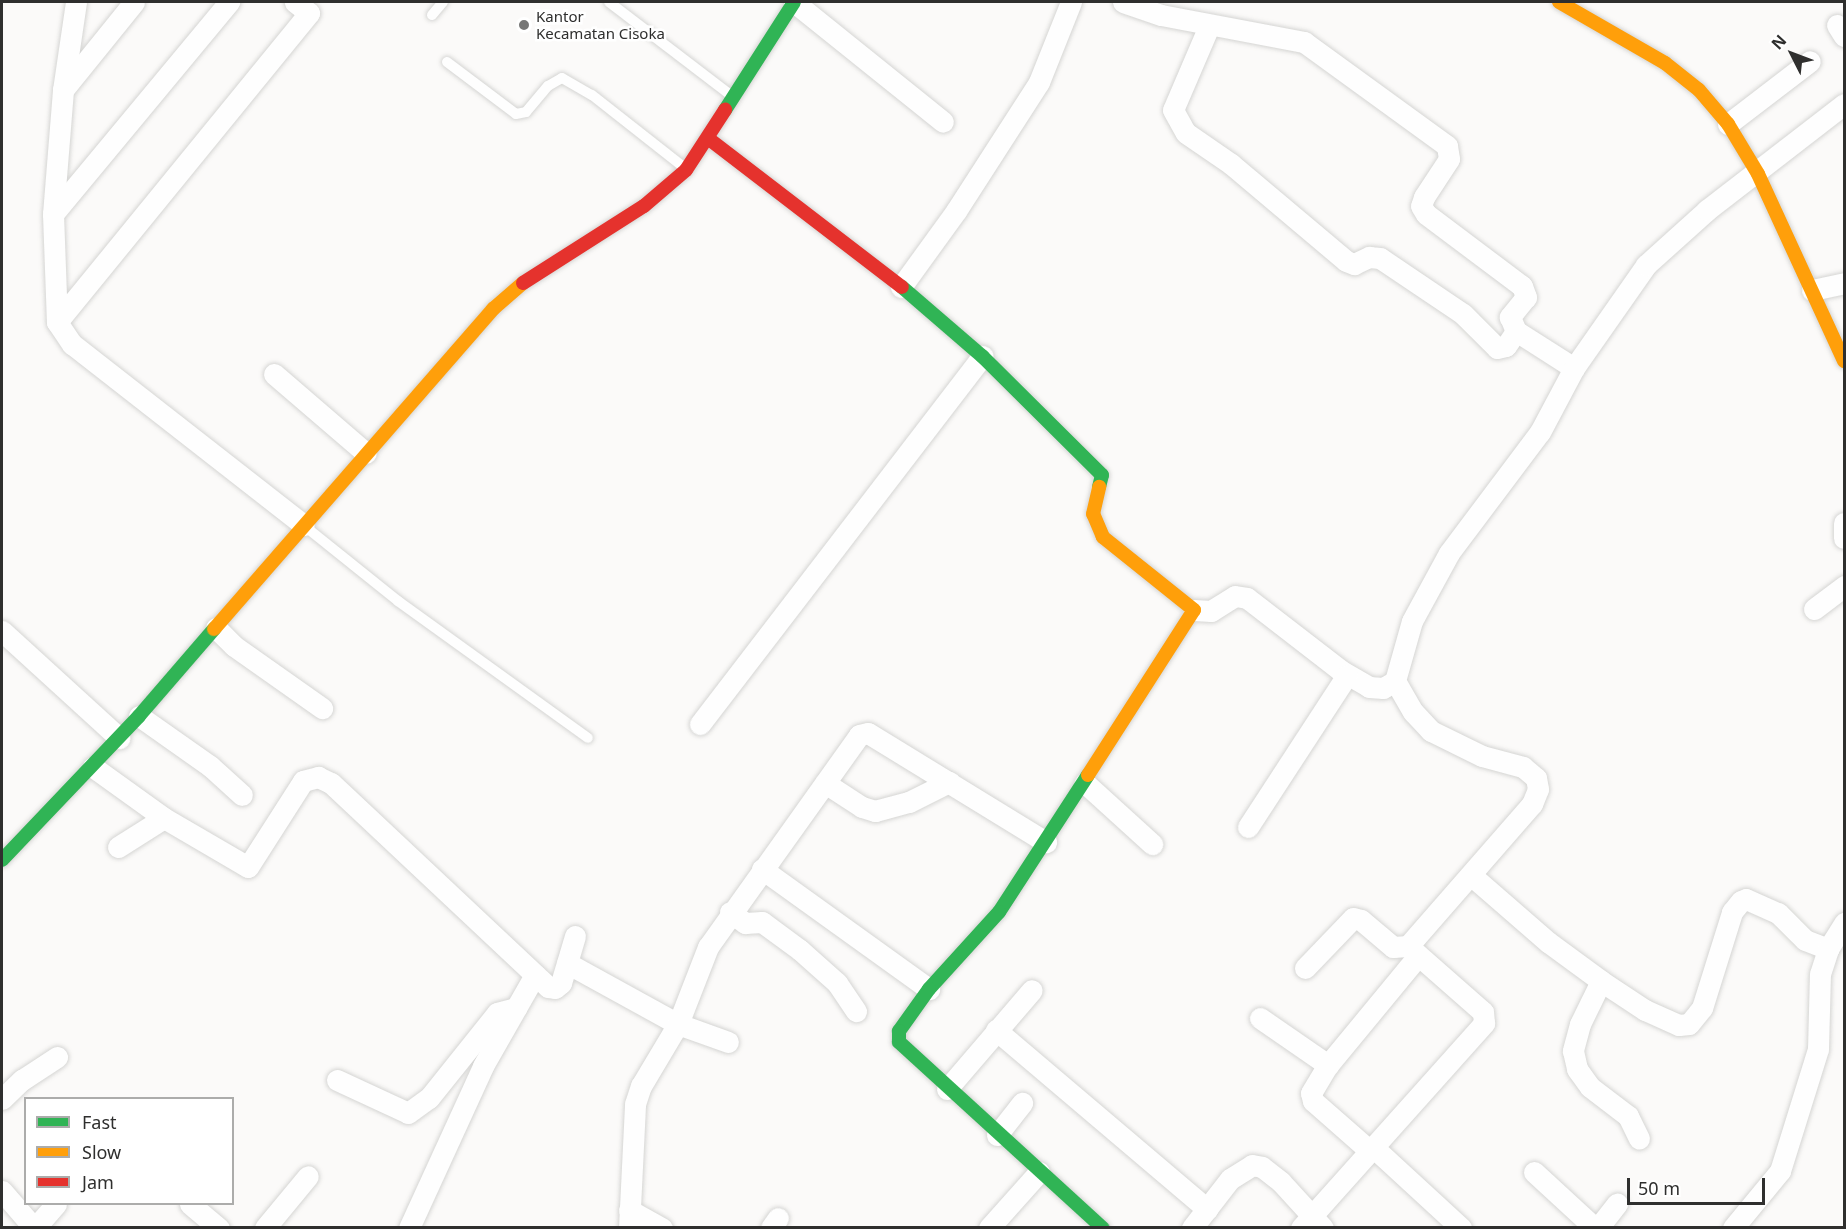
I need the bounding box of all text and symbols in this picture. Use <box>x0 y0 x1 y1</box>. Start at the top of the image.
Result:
place label: Kantor Kecamatan Cisoka <box>536 7 665 42</box>
marker: Kantor Kecamatan Cisoka <box>517 18 531 32</box>
north arrow <box>1762 24 1822 84</box>
text: N <box>1766 30 1791 54</box>
legend <box>24 1097 234 1205</box>
text: Fast <box>82 1110 117 1134</box>
text: Slow <box>82 1140 121 1164</box>
scale bar <box>1630 1166 1768 1204</box>
text: Jam <box>82 1170 114 1194</box>
text: 50 m <box>1638 1176 1680 1200</box>

